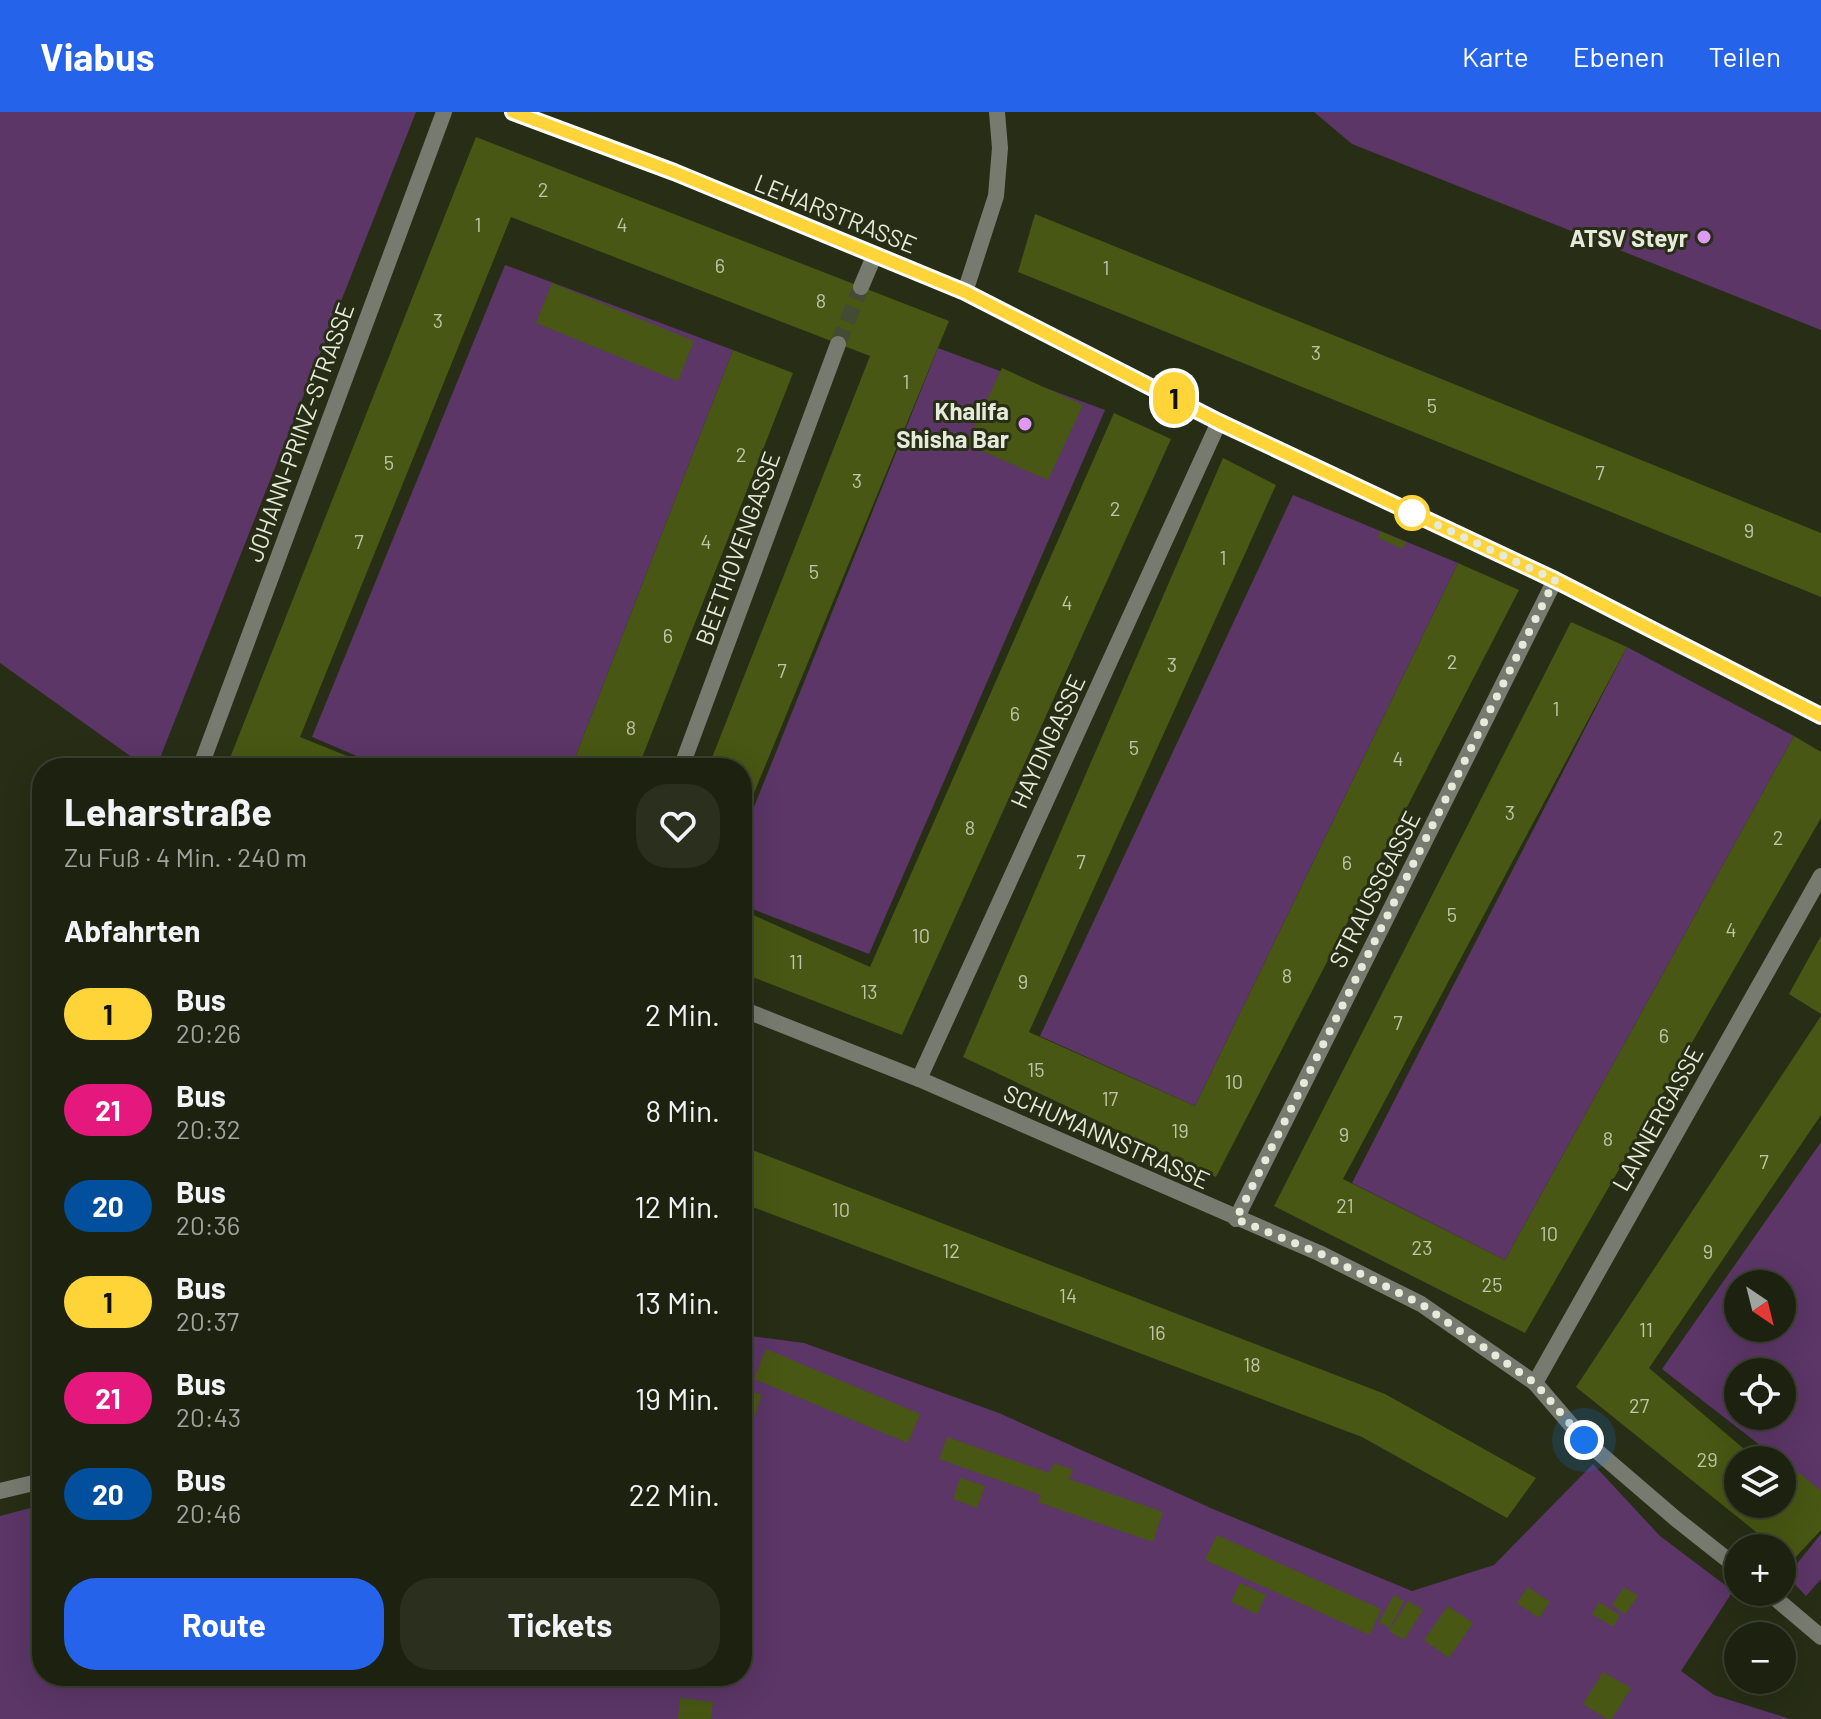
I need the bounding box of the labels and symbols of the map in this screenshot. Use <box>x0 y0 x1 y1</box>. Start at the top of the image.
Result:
street label: LEHARSTRASSE <box>751 167 921 259</box>
house number: 2 <box>538 177 548 201</box>
house number: 1 <box>475 212 482 236</box>
house number: 4 <box>616 212 628 236</box>
place label: ATSV Steyr <box>1570 223 1688 252</box>
marker: ATSV Steyr <box>1695 228 1713 246</box>
house number: 6 <box>715 253 725 277</box>
house number: 1 <box>1103 255 1110 279</box>
house number: 8 <box>816 288 826 312</box>
street label: JOHANN-PRINZ-STRASSE <box>239 299 359 565</box>
house number: 3 <box>433 308 443 332</box>
house number: 3 <box>1311 340 1321 364</box>
house number: 1 <box>903 369 910 393</box>
line badge: 1 <box>1148 372 1200 424</box>
house number: 5 <box>1427 393 1437 417</box>
place label: Khalifa Shisha Bar <box>896 396 1009 453</box>
marker: Khalifa Shisha Bar <box>1016 415 1034 433</box>
house number: 2 <box>736 442 746 466</box>
street label: BEETHOVENGASSE <box>689 447 785 649</box>
house number: 5 <box>384 450 394 474</box>
house number: 7 <box>1595 460 1605 484</box>
house number: 3 <box>852 468 862 492</box>
house number: 2 <box>1110 496 1120 520</box>
unlabelled marker <box>1395 496 1429 530</box>
house number: 9 <box>1744 518 1754 542</box>
house number: 7 <box>354 529 364 553</box>
house number: 4 <box>700 529 712 553</box>
house number: 1 <box>1220 545 1227 569</box>
house number: 5 <box>809 559 819 583</box>
house number: 4 <box>1061 590 1073 614</box>
house number: 6 <box>663 623 673 647</box>
house number: 2 <box>1447 649 1457 673</box>
house number: 3 <box>1167 652 1177 676</box>
house number: 7 <box>777 658 787 682</box>
street label: HAYDNGASSE <box>1003 670 1091 812</box>
house number: 1 <box>1553 696 1560 720</box>
house number: 6 <box>1010 701 1020 725</box>
house number: 8 <box>626 715 636 739</box>
house number: 5 <box>1129 735 1139 759</box>
house number: 4 <box>1392 746 1404 770</box>
house number: 3 <box>1505 800 1515 824</box>
street label: STRAUSSGASSE <box>1322 806 1426 972</box>
house number: 8 <box>965 815 975 839</box>
house number: 2 <box>1773 825 1783 849</box>
house number: 7 <box>1076 849 1086 873</box>
house number: 6 <box>1342 850 1352 874</box>
house number: 5 <box>1447 902 1457 926</box>
house number: 4 <box>1725 917 1737 941</box>
house number: 10 <box>912 923 930 947</box>
house number: 11 <box>789 949 803 973</box>
house number: 8 <box>1282 963 1292 987</box>
house number: 9 <box>1018 969 1028 993</box>
house number: 13 <box>860 979 878 1003</box>
house number: 7 <box>1393 1010 1403 1034</box>
house number: 6 <box>1659 1023 1669 1047</box>
street label: LANNERGASSE <box>1605 1041 1709 1195</box>
house number: 15 <box>1027 1057 1045 1081</box>
house number: 10 <box>1225 1069 1243 1093</box>
street label: SCHUMANNSTRASSE <box>999 1077 1215 1195</box>
house number: 17 <box>1102 1086 1119 1110</box>
house number: 19 <box>1171 1118 1189 1142</box>
house number: 9 <box>1339 1122 1349 1146</box>
house number: 8 <box>1603 1126 1613 1150</box>
house number: 7 <box>1759 1149 1769 1173</box>
house number: 21 <box>1336 1193 1354 1217</box>
house number: 10 <box>832 1197 850 1221</box>
house number: 10 <box>1540 1221 1558 1245</box>
house number: 23 <box>1412 1235 1432 1259</box>
house number: 12 <box>942 1238 960 1262</box>
house number: 9 <box>1703 1239 1713 1263</box>
north arrow <box>1724 1270 1796 1342</box>
house number: 25 <box>1482 1272 1503 1296</box>
house number: 14 <box>1059 1283 1077 1307</box>
house number: 11 <box>1639 1317 1653 1341</box>
house number: 16 <box>1148 1320 1166 1344</box>
house number: 18 <box>1243 1352 1261 1376</box>
house number: 27 <box>1629 1393 1650 1417</box>
your location <box>1564 1420 1604 1460</box>
house number: 29 <box>1696 1447 1718 1471</box>

